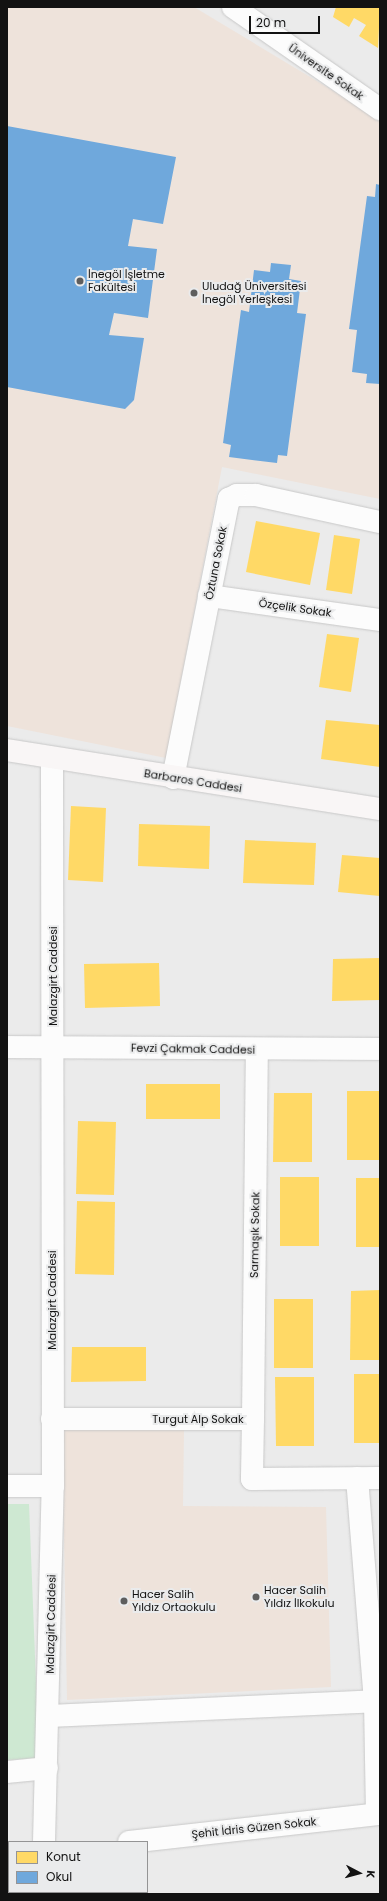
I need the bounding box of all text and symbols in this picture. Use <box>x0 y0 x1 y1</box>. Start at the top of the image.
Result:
scale bar <box>251 8 322 34</box>
text: 20 m <box>256 14 286 31</box>
street label: Üniversite Sokak <box>286 41 366 103</box>
place label: İnegöl İşletme Fakültesi <box>88 268 165 294</box>
marker: İnegöl İşletme Fakültesi <box>75 276 85 286</box>
place label: Uludağ Üniversitesi İnegöl Yerleşkesi <box>202 280 306 306</box>
marker: Uludağ Üniversitesi İnegöl Yerleşkesi <box>189 288 199 298</box>
street label: Öztuna Sokak <box>202 525 230 601</box>
street label: Özçelik Sokak <box>258 596 332 620</box>
street label: Barbaros Caddesi <box>143 767 243 795</box>
street label: Malazgirt Caddesi <box>46 926 60 1026</box>
street label: Fevzi Çakmak Caddesi <box>131 1041 255 1057</box>
street label: Sarmaşık Sokak <box>248 1192 262 1278</box>
street label: Malazgirt Caddesi <box>45 1250 59 1350</box>
street label: Turgut Alp Sokak <box>152 1412 244 1426</box>
street label: Malazgirt Caddesi <box>44 1574 58 1674</box>
place label: Hacer Salih Yıldız İlkokulu <box>264 1584 334 1610</box>
place label: Hacer Salih Yıldız Ortaokulu <box>132 1588 216 1614</box>
marker: Hacer Salih Yıldız İlkokulu <box>251 1592 261 1602</box>
marker: Hacer Salih Yıldız Ortaokulu <box>119 1596 129 1606</box>
street label: Şehit İdris Güzen Sokak <box>191 1815 317 1841</box>
legend <box>8 1841 148 1893</box>
text: Konut <box>46 1848 81 1865</box>
north arrow <box>339 1853 379 1893</box>
text: Okul <box>46 1868 72 1885</box>
text: K <box>363 1870 379 1879</box>

